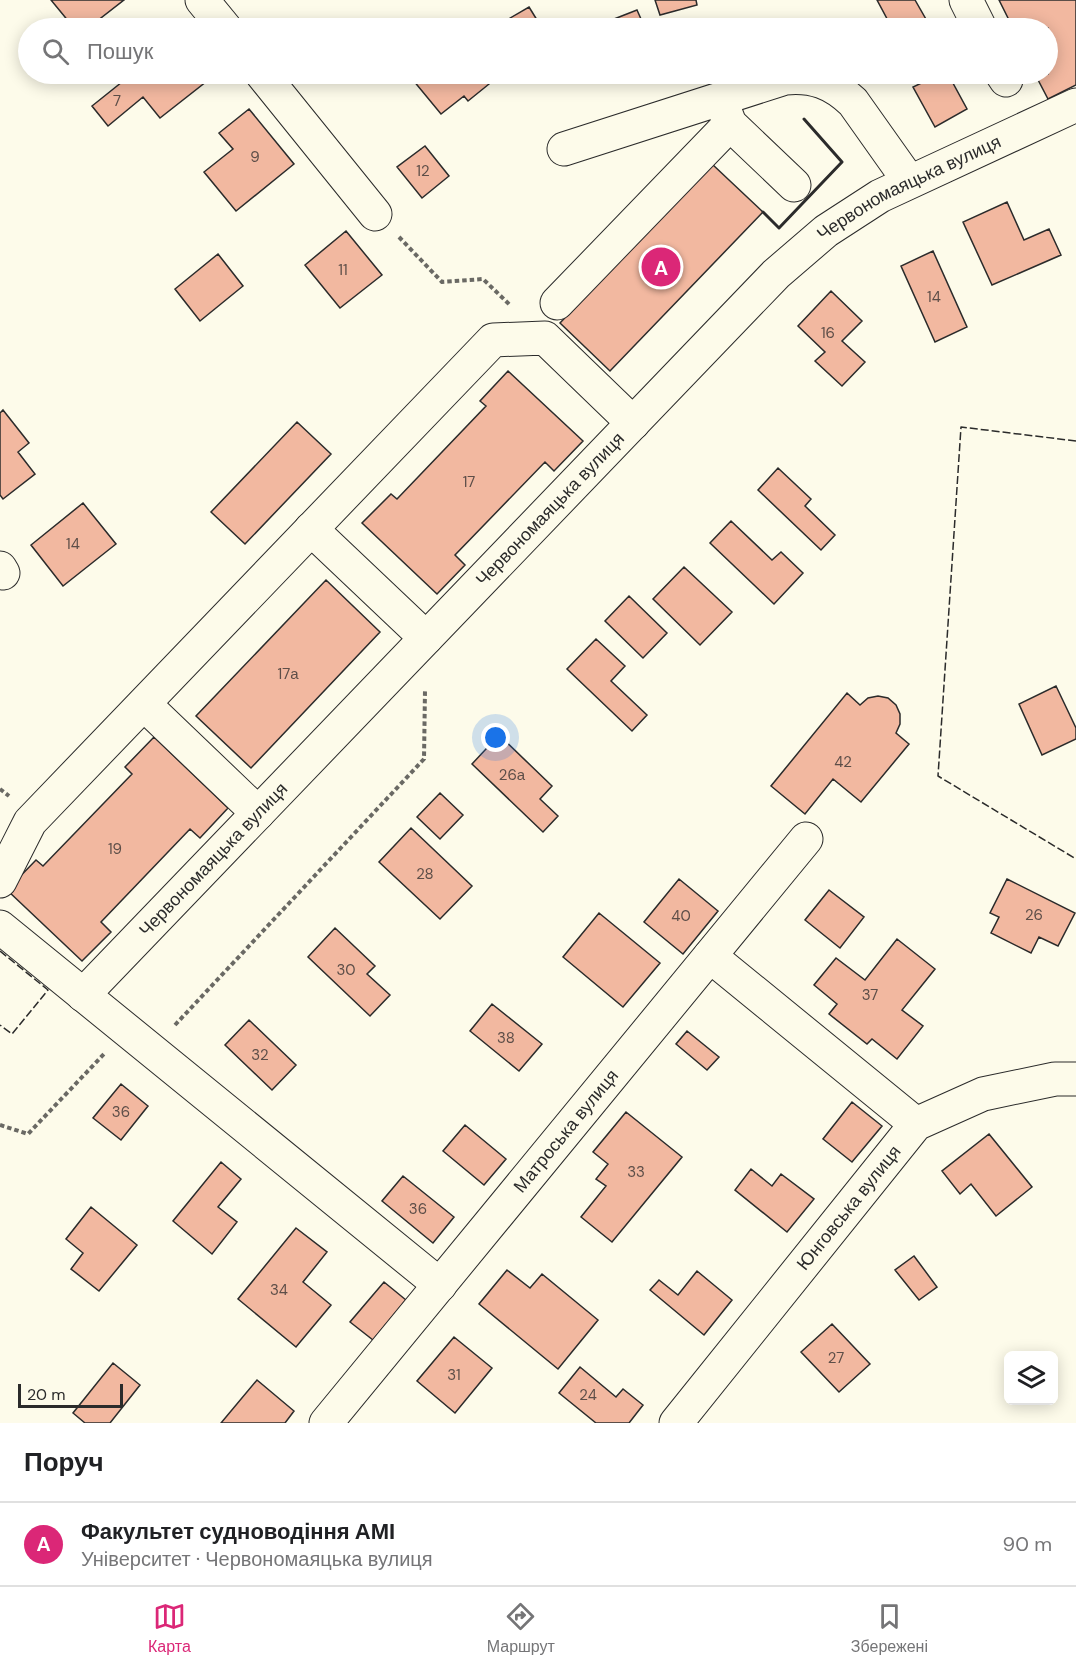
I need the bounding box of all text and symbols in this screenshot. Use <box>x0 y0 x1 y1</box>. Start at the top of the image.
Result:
search box <box>18 18 1058 84</box>
icon: search <box>39 35 72 68</box>
text: Пошук <box>87 37 153 66</box>
house number: 7 <box>113 91 121 111</box>
street label: Червономаяцька вулиця <box>812 130 1005 246</box>
house number: 9 <box>250 147 260 167</box>
house number: 12 <box>416 161 430 181</box>
pin: A <box>642 244 680 290</box>
house number: 11 <box>338 260 348 280</box>
house number: 14 <box>927 287 941 307</box>
house number: 16 <box>821 323 835 343</box>
street label: Червономаяцька вулиця <box>470 427 630 591</box>
house number: 17 <box>463 472 475 492</box>
house number: 14 <box>66 534 80 554</box>
house number: 17а <box>277 664 299 684</box>
your location <box>481 723 510 752</box>
house number: 42 <box>834 752 852 772</box>
house number: 26а <box>499 765 526 785</box>
street label: Червономаяцька вулиця <box>134 777 293 942</box>
house number: 19 <box>108 839 122 859</box>
house number: 28 <box>416 864 434 884</box>
house number: 26 <box>1025 905 1043 925</box>
house number: 40 <box>671 906 691 926</box>
house number: 30 <box>336 960 356 980</box>
house number: 37 <box>862 985 878 1005</box>
house number: 38 <box>497 1028 515 1048</box>
house number: 32 <box>251 1045 269 1065</box>
street label: Матроська вулиця <box>508 1064 624 1198</box>
house number: 36 <box>112 1102 130 1122</box>
street label: Юнговська вулиця <box>791 1140 906 1275</box>
house number: 33 <box>627 1162 645 1182</box>
house number: 36 <box>409 1199 427 1219</box>
house number: 34 <box>270 1280 288 1300</box>
house number: 27 <box>828 1348 844 1368</box>
map controls <box>1004 1351 1058 1405</box>
button: layers <box>1004 1351 1058 1405</box>
house number: 31 <box>447 1365 461 1385</box>
scale bar <box>18 1381 123 1408</box>
text: 20 m <box>27 1384 66 1405</box>
house number: 24 <box>579 1385 597 1405</box>
text: Поруч <box>24 1445 104 1479</box>
text: Факультет судноводіння АМІ <box>81 1517 395 1546</box>
text: A <box>36 1531 51 1557</box>
text: 90 m <box>1003 1531 1052 1557</box>
text: Університет · Червономаяцька вулиця <box>81 1546 433 1572</box>
tab: Карта <box>148 1600 191 1657</box>
tab: Маршрут <box>487 1600 555 1657</box>
tab: Збережені <box>851 1600 928 1657</box>

